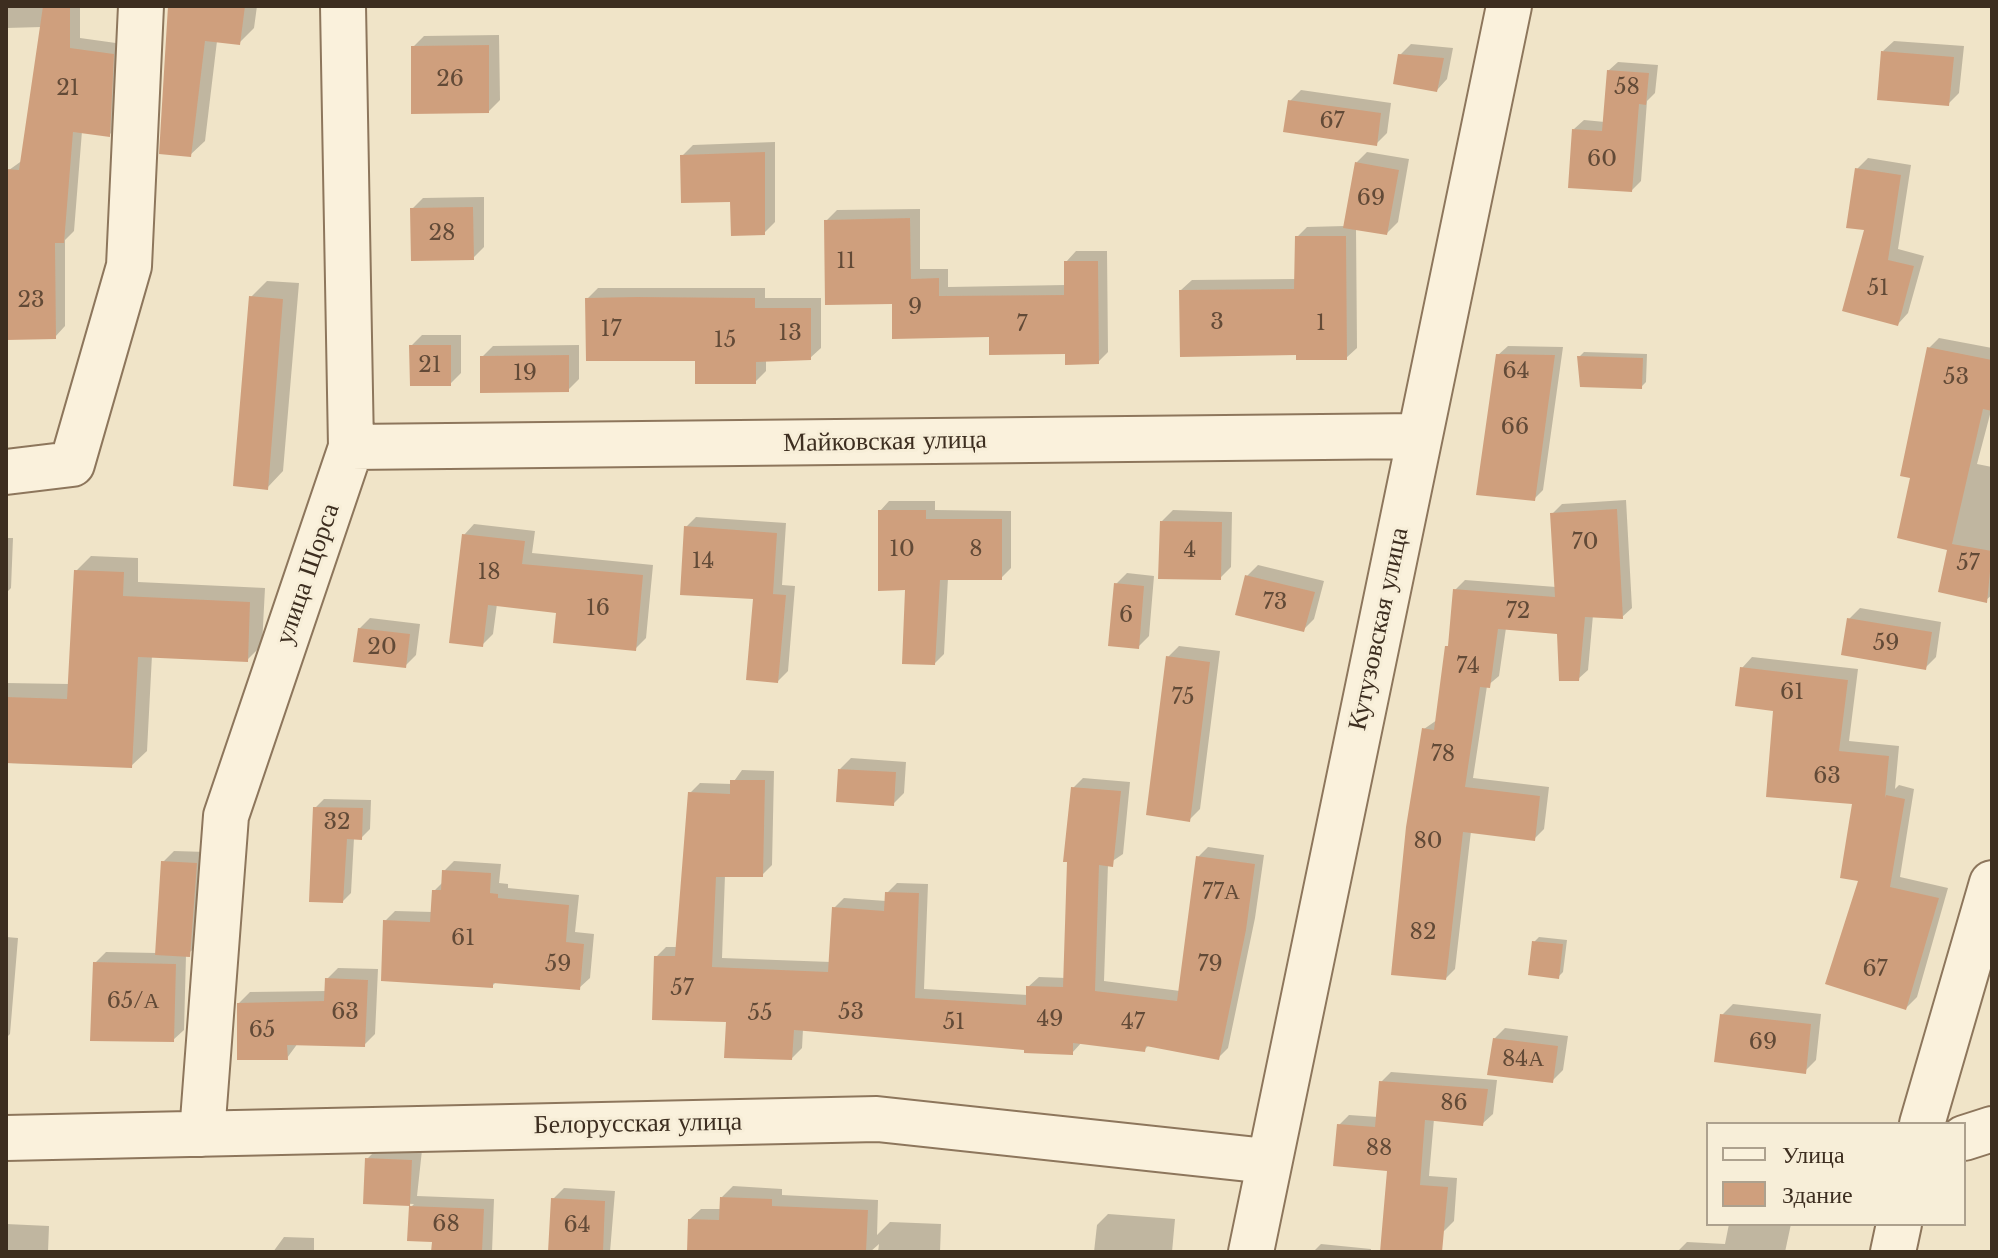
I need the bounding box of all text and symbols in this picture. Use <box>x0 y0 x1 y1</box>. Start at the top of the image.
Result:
house number: 26 <box>436 67 464 93</box>
house number: 58 <box>1614 75 1640 101</box>
house number: 21 <box>56 76 80 102</box>
house number: 67 <box>1319 109 1345 135</box>
house number: 60 <box>1587 147 1617 173</box>
house number: 69 <box>1357 186 1385 212</box>
house number: 28 <box>429 221 455 247</box>
house number: 11 <box>836 249 856 275</box>
house number: 51 <box>1867 276 1889 302</box>
house number: 23 <box>17 288 45 314</box>
house number: 9 <box>908 295 922 321</box>
house number: 3 <box>1210 310 1224 336</box>
house number: 1 <box>1316 311 1326 337</box>
house number: 7 <box>1016 312 1028 338</box>
house number: 17 <box>601 317 621 343</box>
house number: 13 <box>778 321 802 347</box>
house number: 15 <box>714 328 736 354</box>
house number: 21 <box>418 353 442 379</box>
house number: 64 <box>1502 359 1530 385</box>
house number: 19 <box>513 361 537 387</box>
house number: 53 <box>1943 365 1969 391</box>
house number: 66 <box>1501 415 1529 441</box>
street label: Майковская улица <box>783 425 987 459</box>
street label: улица Щорса <box>269 499 347 649</box>
street label: Кутузовская улица <box>1342 525 1416 733</box>
house number: 70 <box>1572 530 1598 556</box>
house number: 10 <box>889 537 915 563</box>
house number: 8 <box>969 537 983 563</box>
house number: 4 <box>1184 538 1196 564</box>
house number: 14 <box>692 549 714 575</box>
house number: 57 <box>1956 551 1980 577</box>
house number: 18 <box>477 560 501 586</box>
house number: 73 <box>1263 590 1287 616</box>
house number: 16 <box>586 596 610 622</box>
house number: 72 <box>1506 599 1530 625</box>
house number: 6 <box>1119 603 1133 629</box>
house number: 59 <box>1873 631 1899 657</box>
house number: 20 <box>367 635 397 661</box>
house number: 74 <box>1456 654 1480 680</box>
house number: 61 <box>1780 680 1804 706</box>
house number: 75 <box>1171 685 1195 711</box>
house number: 78 <box>1431 742 1455 768</box>
house number: 63 <box>1813 764 1841 790</box>
house number: 32 <box>323 810 351 836</box>
house number: 80 <box>1413 829 1443 855</box>
house number: 77А <box>1202 880 1240 906</box>
house number: 82 <box>1410 920 1436 946</box>
house number: 61 <box>451 926 475 952</box>
house number: 59 <box>545 952 571 978</box>
house number: 79 <box>1197 952 1223 978</box>
house number: 67 <box>1862 957 1888 983</box>
house number: 57 <box>670 976 694 1002</box>
house number: 65/А <box>107 989 159 1015</box>
house number: 63 <box>331 1000 359 1026</box>
house number: 53 <box>838 1000 864 1026</box>
house number: 55 <box>748 1001 772 1027</box>
house number: 49 <box>1036 1007 1064 1033</box>
house number: 51 <box>943 1010 965 1036</box>
house number: 47 <box>1121 1010 1145 1036</box>
house number: 65 <box>249 1018 275 1044</box>
house number: 69 <box>1749 1030 1777 1056</box>
house number: 84А <box>1502 1047 1544 1073</box>
house number: 86 <box>1440 1091 1468 1117</box>
street label: Белорусская улица <box>533 1107 743 1141</box>
legend <box>1706 1122 1966 1226</box>
house number: 88 <box>1366 1136 1392 1162</box>
text: Улица <box>1782 1140 1845 1169</box>
text: Здание <box>1782 1180 1853 1209</box>
house number: 68 <box>432 1212 460 1238</box>
house number: 64 <box>563 1213 591 1239</box>

